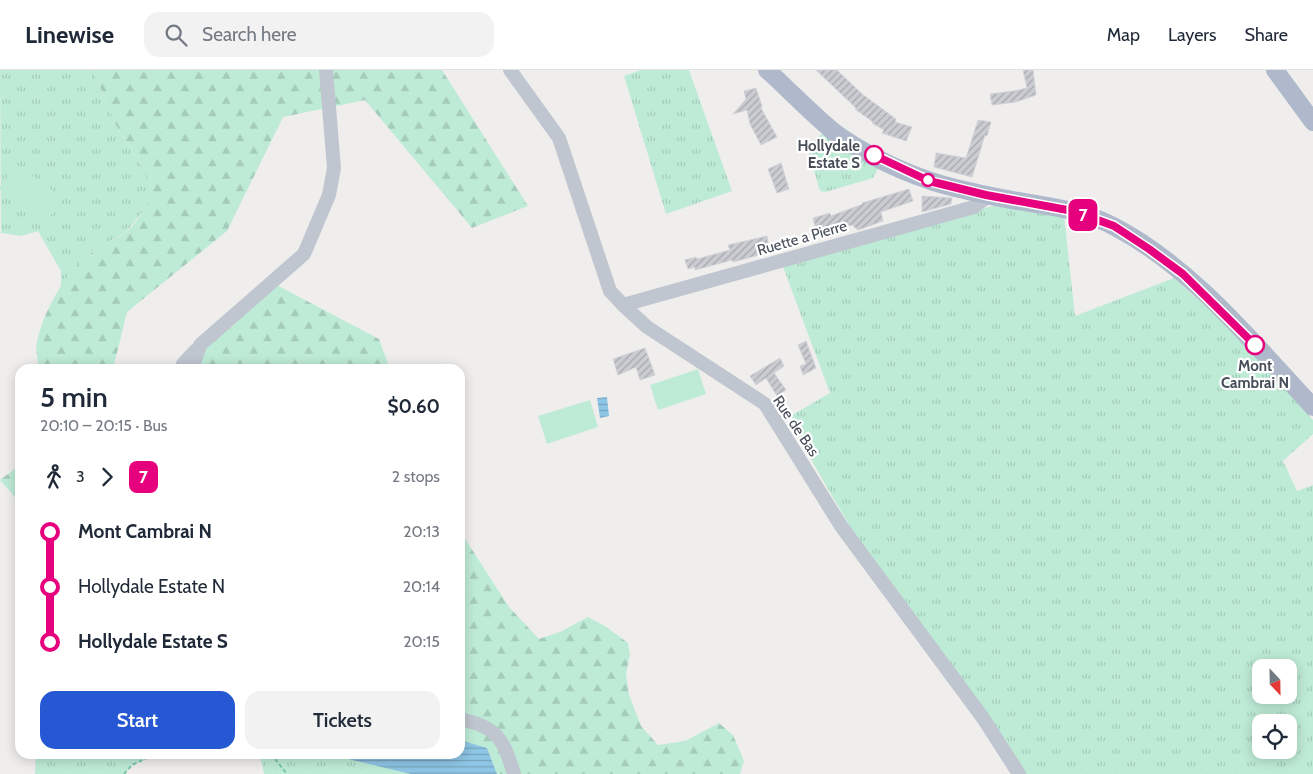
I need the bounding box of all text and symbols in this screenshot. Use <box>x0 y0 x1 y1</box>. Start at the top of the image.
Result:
search box <box>144 12 494 57</box>
text: Linewise <box>25 20 114 49</box>
icon: search <box>162 21 190 49</box>
text: Search here <box>202 23 297 46</box>
text: Map <box>1107 24 1140 46</box>
text: Layers <box>1168 24 1217 46</box>
text: Share <box>1245 24 1288 46</box>
place label: Hollydale Estate S <box>797 137 860 172</box>
marker: Hollydale Estate S <box>864 145 884 165</box>
unlabelled marker <box>921 173 935 187</box>
line badge: 7 <box>1067 199 1099 231</box>
text: 7 <box>1078 204 1088 226</box>
street label: Ruette a Pierre <box>755 217 849 259</box>
marker: Mont Cambrai N <box>1245 335 1265 355</box>
place label: Mont Cambrai N <box>1221 357 1289 392</box>
text: 5 min <box>40 380 108 414</box>
street label: Rue de Bas <box>769 392 823 460</box>
text: $0.60 <box>387 395 440 418</box>
text: 20:10 – 20:15 · Bus <box>40 416 167 435</box>
icon: walk <box>40 463 68 491</box>
icon: forward <box>93 463 121 491</box>
text: 7 <box>139 466 148 488</box>
text: 3 <box>76 467 85 486</box>
text: 2 stops <box>392 467 440 486</box>
text: Mont Cambrai N <box>78 520 212 543</box>
text: 20:13 <box>403 522 440 541</box>
text: Hollydale Estate N <box>78 575 225 598</box>
text: 20:14 <box>403 577 440 596</box>
text: Hollydale Estate S <box>78 630 228 653</box>
text: 20:15 <box>403 632 440 651</box>
north arrow <box>1252 659 1298 704</box>
map controls <box>1252 659 1297 759</box>
button: Start <box>40 691 235 749</box>
button: Tickets <box>245 691 440 749</box>
button: locate <box>1252 714 1297 759</box>

